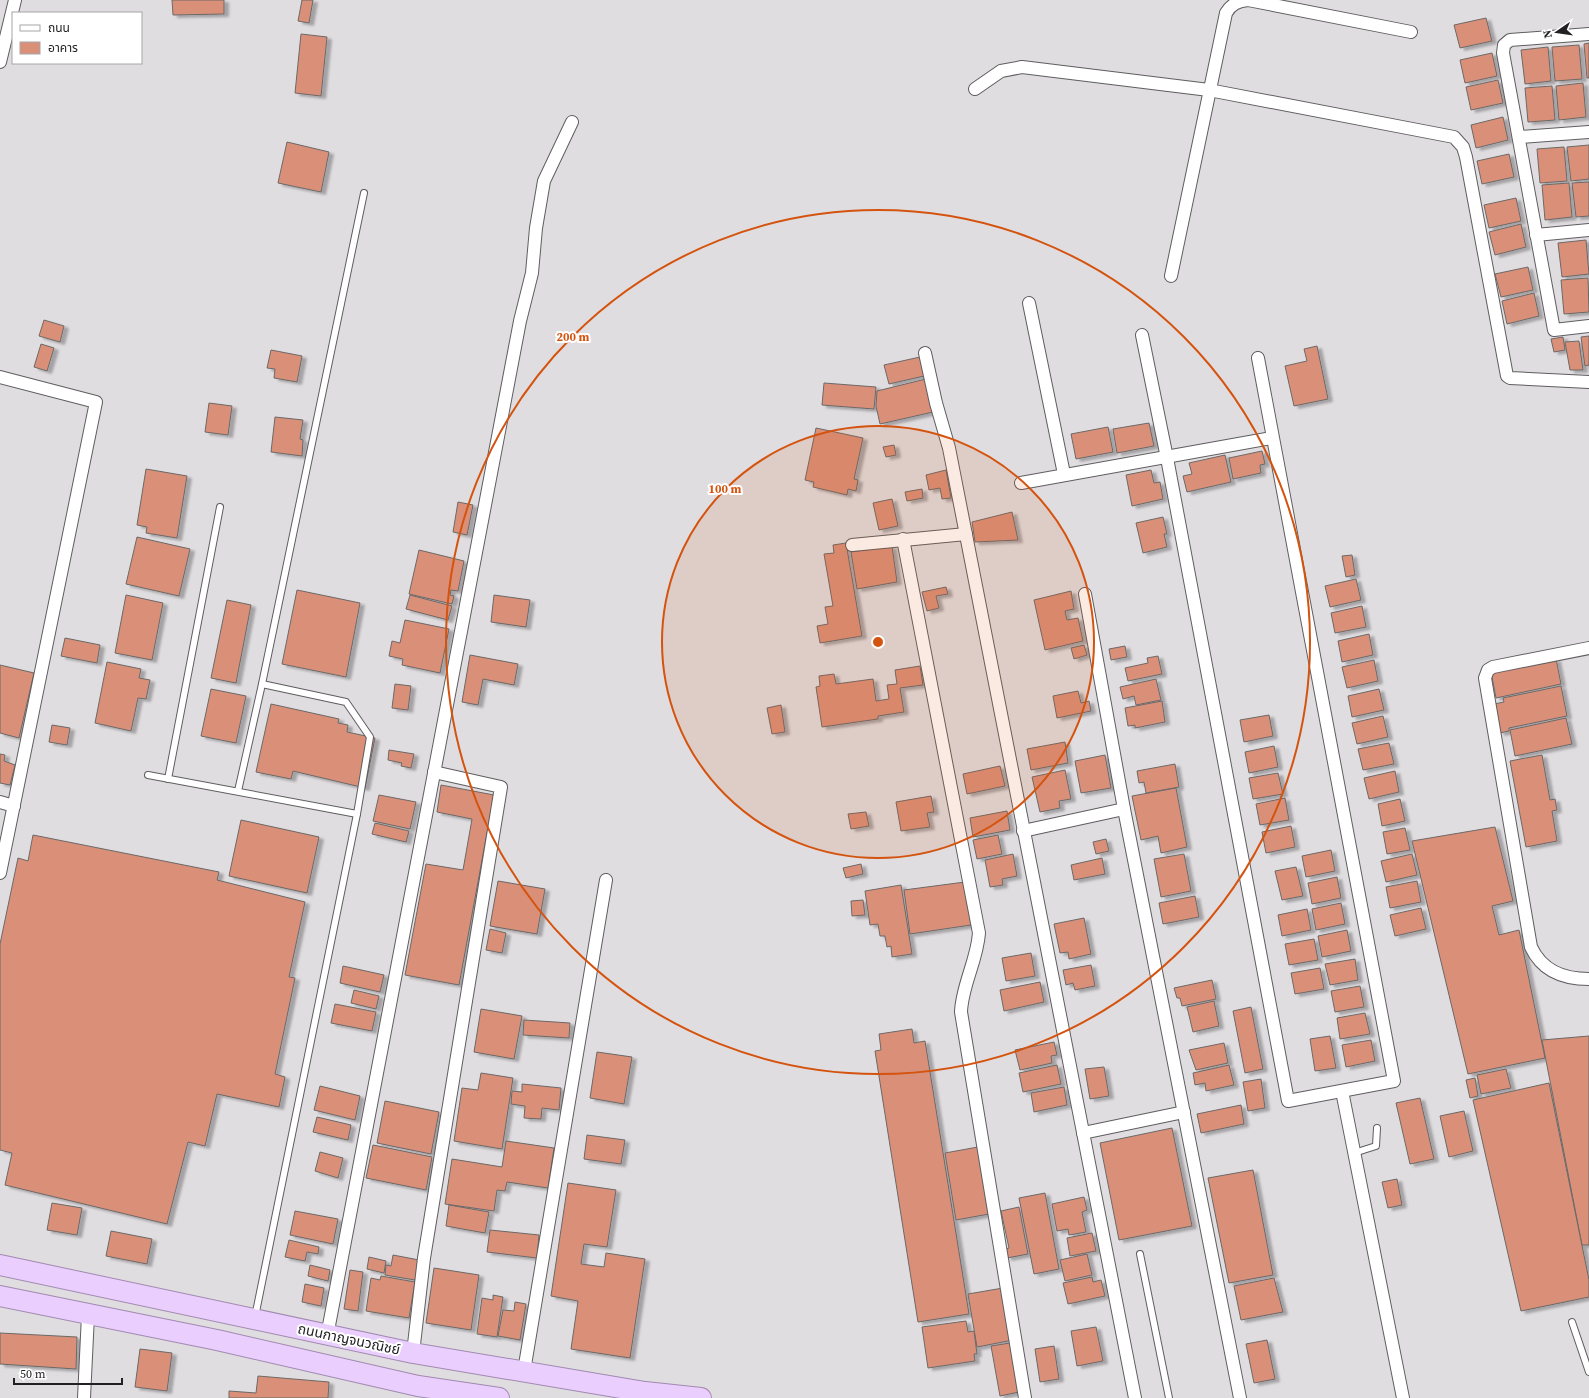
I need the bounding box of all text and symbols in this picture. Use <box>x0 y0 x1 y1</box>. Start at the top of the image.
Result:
legend <box>12 12 142 64</box>
north arrow <box>1537 12 1577 52</box>
text: ถนน <box>48 20 70 36</box>
text: N <box>1540 29 1556 40</box>
text: อาคาร <box>48 40 78 56</box>
text: 200 m <box>557 329 590 345</box>
text: 100 m <box>709 481 742 497</box>
centre of rings <box>871 635 885 649</box>
street label: ถนนกาญจนวณิชย์ <box>296 1318 402 1360</box>
scale bar <box>14 1360 122 1386</box>
text: 50 m <box>20 1366 46 1382</box>

